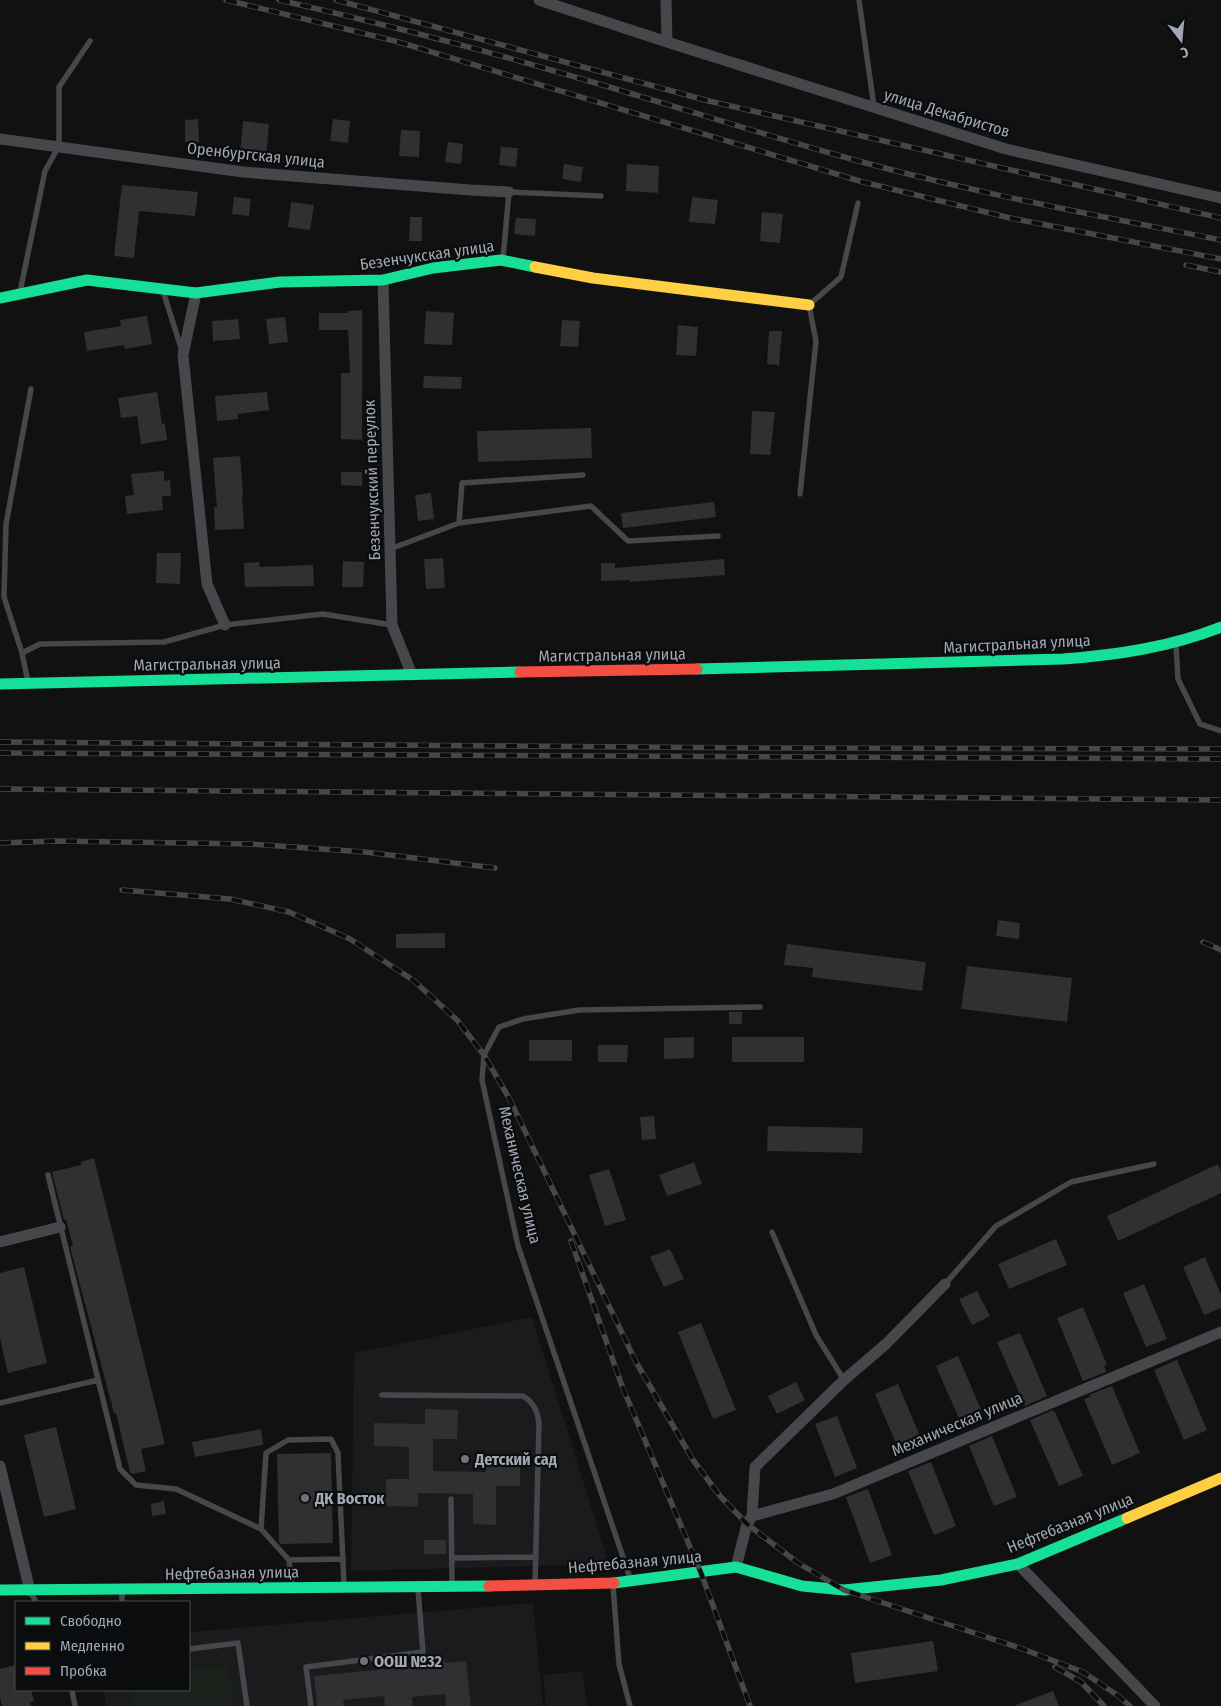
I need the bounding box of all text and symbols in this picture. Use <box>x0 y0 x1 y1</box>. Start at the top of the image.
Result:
north arrow <box>1156 15 1206 65</box>
text: С <box>1178 43 1190 61</box>
street label: улица Декабристов <box>882 85 1012 141</box>
street label: Оренбургская улица <box>186 138 326 172</box>
street label: Безенчукская улица <box>359 236 496 274</box>
street label: Безенчукский переулок <box>360 399 384 561</box>
street label: Магистральная улица <box>943 631 1091 657</box>
street label: Магистральная улица <box>538 644 686 666</box>
street label: Магистральная улица <box>133 653 281 675</box>
street label: Механическая улица <box>495 1104 545 1246</box>
street label: Механическая улица <box>889 1388 1025 1460</box>
place label: Детский сад <box>474 1450 557 1469</box>
marker: Детский сад <box>459 1453 471 1465</box>
place label: ДК Восток <box>314 1489 385 1508</box>
street label: Нефтебазная улица <box>1004 1489 1136 1557</box>
marker: ДК Восток <box>299 1492 311 1504</box>
street label: Нефтебазная улица <box>567 1547 703 1577</box>
street label: Нефтебазная улица <box>165 1562 299 1584</box>
legend <box>15 1601 190 1691</box>
text: Свободно <box>60 1612 122 1630</box>
text: Медленно <box>60 1637 125 1655</box>
place label: ООШ №32 <box>374 1652 442 1671</box>
marker: ООШ №32 <box>358 1655 370 1667</box>
text: Пробка <box>60 1662 107 1680</box>

